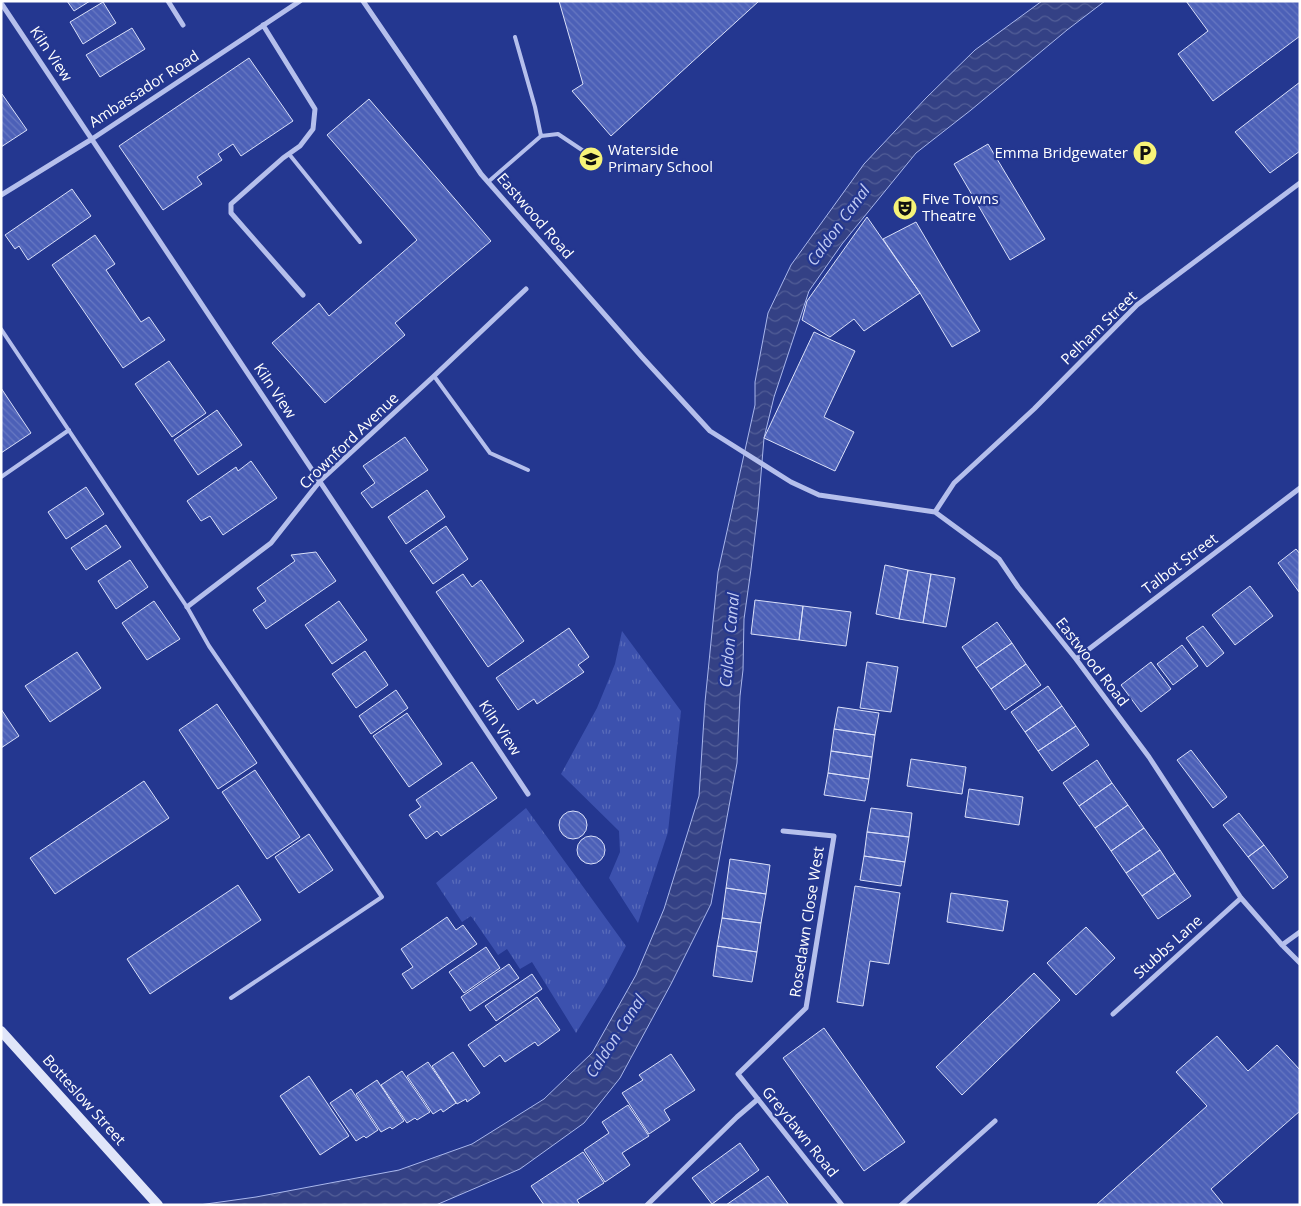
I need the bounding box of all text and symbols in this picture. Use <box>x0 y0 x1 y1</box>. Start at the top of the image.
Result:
street label: Kiln View <box>26 22 78 85</box>
street label: Ambassador Road <box>85 45 202 131</box>
place label: Waterside Primary School <box>608 139 713 176</box>
parking icon: Emma Bridgewater <box>1132 140 1158 166</box>
place label: Emma Bridgewater <box>994 142 1128 162</box>
school or university icon: Waterside Primary School <box>578 146 604 172</box>
street label: Eastwood Road <box>493 168 579 263</box>
water label: Caldon Canal <box>801 179 875 270</box>
place label: Five Towns Theatre <box>922 188 999 225</box>
theatre icon: Five Towns Theatre <box>892 195 918 221</box>
street label: Pelham Street <box>1056 286 1141 369</box>
street label: Kiln View <box>250 359 302 422</box>
street label: Crownford Avenue <box>294 388 402 493</box>
street label: Talbot Street <box>1138 528 1221 598</box>
water label: Caldon Canal <box>714 591 744 688</box>
street label: Eastwood Road <box>1052 613 1134 710</box>
street label: Kiln View <box>475 696 527 759</box>
street label: Rosedawn Close West <box>784 845 828 999</box>
street label: Stubbs Lane <box>1129 910 1206 982</box>
water label: Caldon Canal <box>580 989 651 1082</box>
street label: Botteslow Street <box>39 1050 131 1149</box>
street label: Greydawn Road <box>758 1082 843 1181</box>

